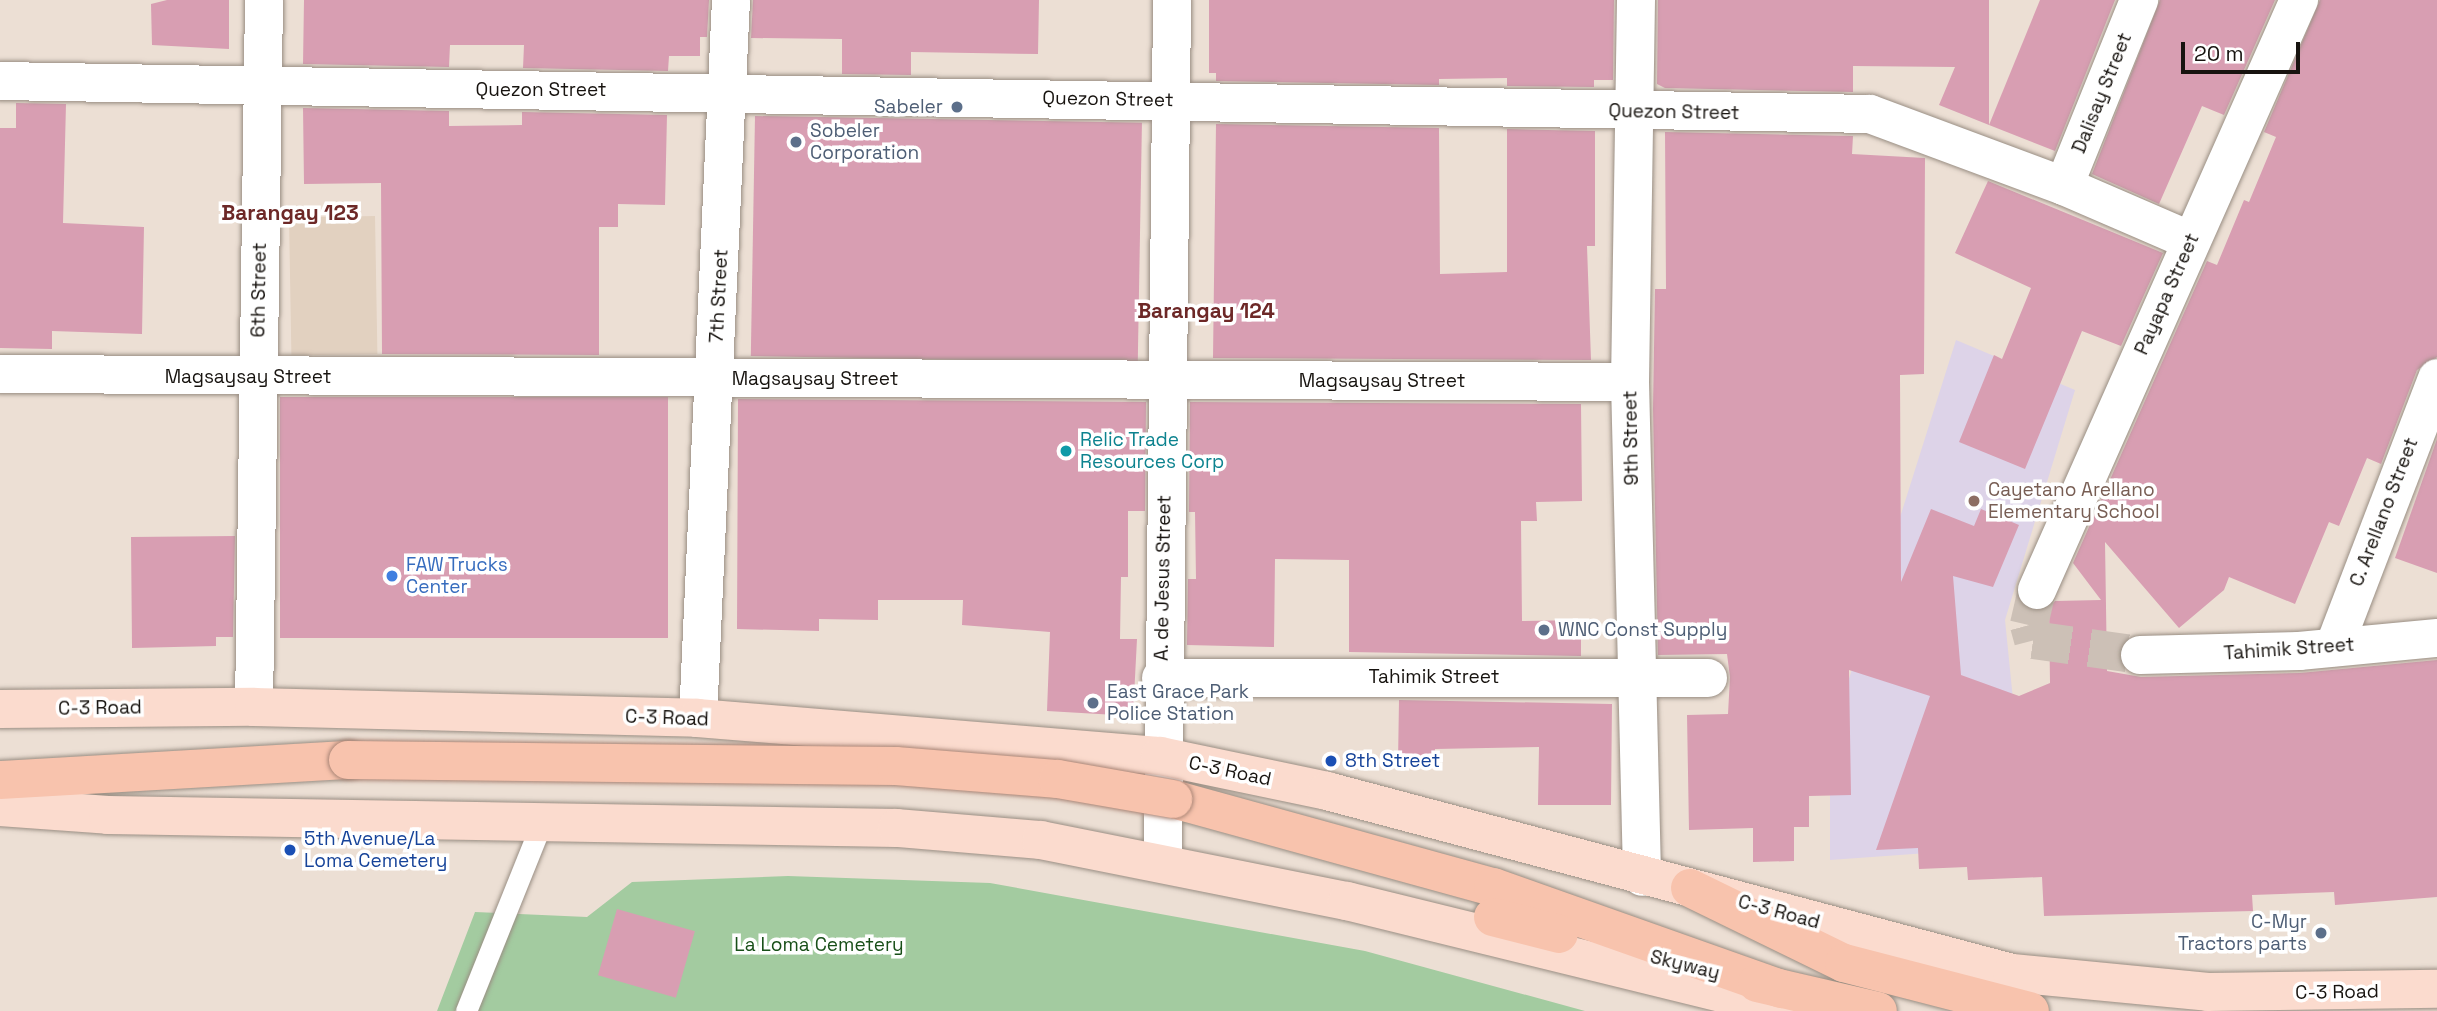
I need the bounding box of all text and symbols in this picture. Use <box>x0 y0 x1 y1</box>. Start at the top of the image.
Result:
scale bar <box>2185 28 2304 72</box>
street label: Dalisay Street <box>2067 29 2137 157</box>
text: 20 m <box>2194 40 2244 67</box>
street label: Quezon Street <box>475 79 607 101</box>
street label: Quezon Street <box>1042 86 1174 112</box>
place label: Sabeler <box>874 96 943 118</box>
marker: Sabeler <box>949 99 965 115</box>
street label: Quezon Street <box>1608 99 1740 125</box>
place label: Sobeler Corporation <box>810 120 919 164</box>
marker: Sobeler Corporation <box>788 134 804 150</box>
district label: Barangay 123 <box>221 200 359 226</box>
street label: Payapa Street <box>2130 230 2204 358</box>
street label: 6th Street <box>247 242 271 338</box>
street label: 7th Street <box>705 248 733 344</box>
district label: Barangay 124 <box>1137 298 1275 324</box>
street label: Magsaysay Street <box>165 366 331 388</box>
street label: Magsaysay Street <box>732 368 898 390</box>
street label: Magsaysay Street <box>1299 370 1465 392</box>
street label: 9th Street <box>1619 390 1643 486</box>
place label: Relic Trade Resources Corp <box>1080 429 1224 473</box>
street label: C. Arellano Street <box>2345 434 2423 590</box>
marker: Relic Trade Resources Corp <box>1058 443 1074 459</box>
place label: Cayetano Arellano Elementary School <box>1988 479 2160 523</box>
marker: Cayetano Arellano Elementary School <box>1966 493 1982 509</box>
street label: A. de Jesus Street <box>1150 494 1176 662</box>
place label: FAW Trucks Center <box>406 554 508 598</box>
marker: FAW Trucks Center <box>384 568 400 584</box>
place label: WNC Const Supply <box>1558 619 1727 641</box>
marker: WNC Const Supply <box>1536 622 1552 638</box>
street label: Tahimik Street <box>2223 633 2355 665</box>
street label: Tahimik Street <box>1369 666 1499 688</box>
place label: East Grace Park Police Station <box>1107 681 1249 725</box>
marker: East Grace Park Police Station <box>1085 695 1101 711</box>
street label: C-3 Road <box>58 696 142 720</box>
street label: C-3 Road <box>625 705 709 731</box>
place label: 8th Street <box>1345 750 1440 772</box>
street label: C-3 Road <box>1187 751 1273 791</box>
marker: 8th Street <box>1323 753 1339 769</box>
place label: 5th Avenue/La Loma Cemetery <box>304 828 447 872</box>
marker: 5th Avenue/La Loma Cemetery <box>282 842 298 858</box>
street label: C-3 Road <box>1736 890 1822 934</box>
place label: C-Myr Tractors parts <box>2178 911 2307 955</box>
marker: C-Myr Tractors parts <box>2313 925 2329 941</box>
park label: La Loma Cemetery <box>734 934 904 956</box>
street label: Skyway <box>1648 945 1722 985</box>
street label: C-3 Road <box>2295 980 2379 1004</box>

